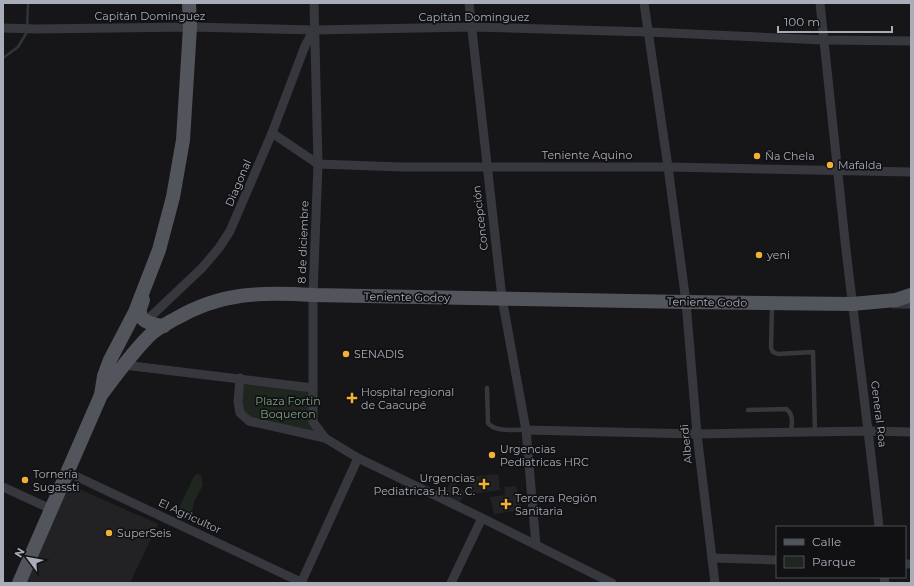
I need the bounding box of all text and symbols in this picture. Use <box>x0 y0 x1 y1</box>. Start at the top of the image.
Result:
scale bar <box>778 8 892 34</box>
street label: Capitán Dominguez <box>95 9 206 23</box>
street label: Capitán Dominguez <box>419 10 530 24</box>
text: 100 m <box>784 14 820 29</box>
street label: Teniente Aquino <box>542 148 632 162</box>
place label: Ña Chela <box>765 149 815 163</box>
marker: Ña Chela <box>752 151 762 161</box>
street label: Diagonal <box>222 157 254 209</box>
place label: Mafalda <box>838 158 882 172</box>
marker: Mafalda <box>825 160 835 170</box>
street label: Concepción <box>469 185 491 251</box>
street label: 8 de diciembre <box>295 200 311 284</box>
place label: yeni <box>766 248 790 262</box>
marker: yeni <box>754 250 764 260</box>
street label: Teniente Godoy <box>364 289 450 305</box>
street label: Teniente Godo <box>667 294 747 310</box>
place label: SENADIS <box>354 347 404 361</box>
marker: SENADIS <box>341 349 351 359</box>
street label: General Roa <box>868 380 890 448</box>
place label: Hospital regional de Caacupé <box>361 385 454 412</box>
marker: Hospital regional de Caacupé <box>346 392 358 404</box>
park label: Plaza Fortin Boqueron <box>255 394 321 421</box>
street label: Alberdi <box>677 424 695 464</box>
place label: Urgencias Pediatricas HRC <box>500 442 589 469</box>
marker: Urgencias Pediatricas HRC <box>487 450 497 460</box>
place label: Tornería Sugassti <box>33 467 79 494</box>
place label: Urgencias Pediatricas H. R. C. <box>373 471 476 498</box>
marker: Tornería Sugassti <box>20 475 30 485</box>
marker: Urgencias Pediatricas H. R. C. <box>478 478 490 490</box>
place label: Tercera Región Sanitaria <box>515 491 597 518</box>
street label: El Agricultor <box>156 495 224 537</box>
marker: Tercera Región Sanitaria <box>500 498 512 510</box>
place label: SuperSeis <box>117 526 172 540</box>
legend <box>776 526 906 578</box>
marker: SuperSeis <box>104 528 114 538</box>
text: Calle <box>812 534 841 549</box>
north arrow <box>8 538 48 578</box>
text: N <box>11 545 28 560</box>
text: Parque <box>812 554 856 569</box>

